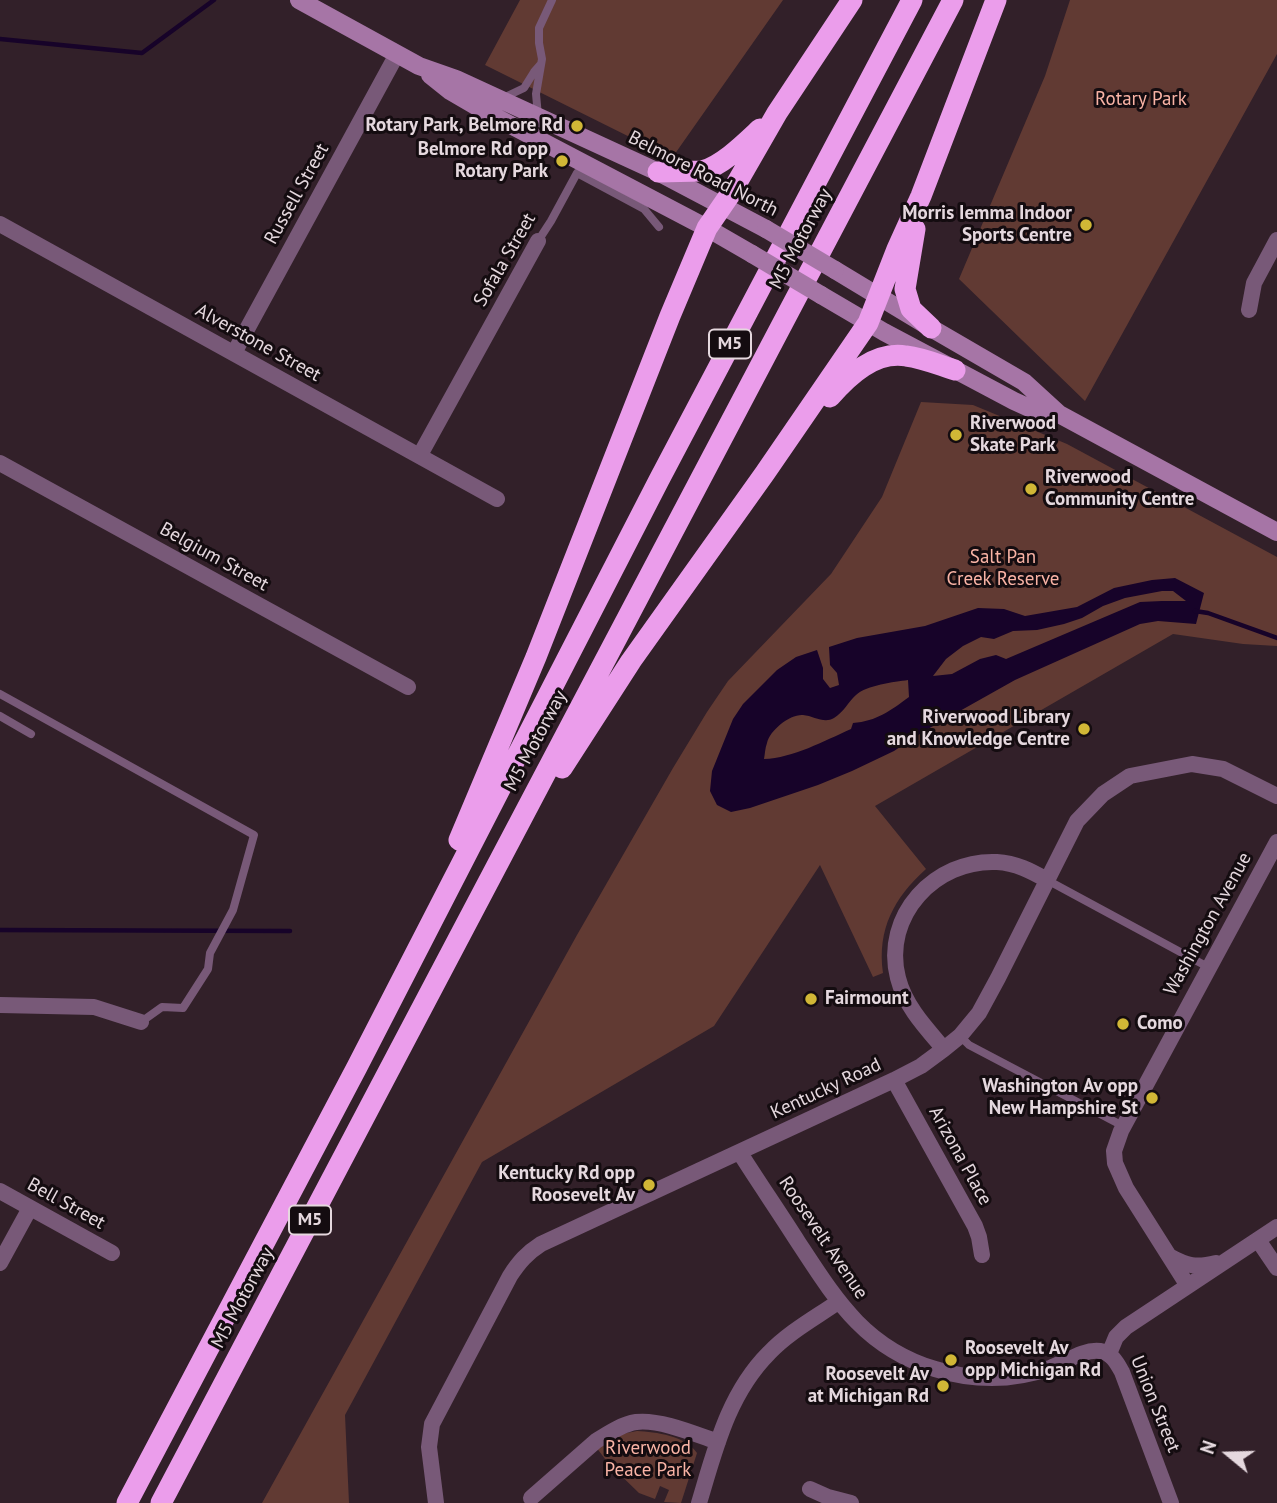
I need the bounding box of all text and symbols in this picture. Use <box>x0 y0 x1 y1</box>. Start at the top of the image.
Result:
park label: Rotary Park <box>1095 89 1187 111</box>
place label: Rotary Park, Belmore Rd <box>366 115 563 137</box>
marker: Rotary Park, Belmore Rd <box>569 118 585 134</box>
street label: Belmore Road North <box>624 126 782 222</box>
place label: Belmore Rd opp Rotary Park <box>418 139 548 183</box>
street label: Russell Street <box>260 140 334 248</box>
marker: Belmore Rd opp Rotary Park <box>554 153 570 169</box>
street label: M5 Motorway <box>765 185 837 293</box>
place label: Morris Iemma Indoor Sports Centre <box>902 203 1072 247</box>
street label: Sofala Street <box>469 209 541 311</box>
marker: Morris Iemma Indoor Sports Centre <box>1078 217 1094 233</box>
street label: Alverstone Street <box>191 299 325 387</box>
road number: M5 <box>709 330 751 358</box>
place label: Riverwood Skate Park <box>970 413 1056 457</box>
marker: Riverwood Skate Park <box>948 427 964 443</box>
place label: Riverwood Community Centre <box>1045 467 1194 511</box>
marker: Riverwood Community Centre <box>1023 481 1039 497</box>
street label: Belgium Street <box>156 518 272 596</box>
park label: Salt Pan Creek Reserve <box>946 547 1060 591</box>
street label: M5 Motorway <box>500 687 572 795</box>
place label: Riverwood Library and Knowledge Centre <box>887 707 1070 751</box>
marker: Riverwood Library and Knowledge Centre <box>1076 721 1092 737</box>
street label: Washington Avenue <box>1159 849 1257 999</box>
place label: Fairmount <box>825 988 909 1010</box>
marker: Fairmount <box>803 991 819 1007</box>
place label: Como <box>1137 1013 1183 1035</box>
marker: Como <box>1115 1016 1131 1032</box>
street label: Kentucky Road <box>767 1054 885 1124</box>
place label: Washington Av opp New Hampshire St <box>982 1076 1138 1120</box>
marker: Washington Av opp New Hampshire St <box>1144 1090 1160 1106</box>
street label: Arizona Place <box>924 1103 996 1209</box>
place label: Kentucky Rd opp Roosevelt Av <box>498 1163 635 1207</box>
street label: Roosevelt Avenue <box>774 1172 872 1304</box>
street label: Bell Street <box>23 1173 109 1235</box>
marker: Kentucky Rd opp Roosevelt Av <box>641 1177 657 1193</box>
road number: M5 <box>289 1205 331 1234</box>
street label: M5 Motorway <box>207 1244 279 1352</box>
place label: Roosevelt Av opp Michigan Rd <box>965 1338 1101 1382</box>
marker: Roosevelt Av opp Michigan Rd <box>943 1352 959 1368</box>
street label: Union Street <box>1125 1352 1185 1456</box>
place label: Roosevelt Av at Michigan Rd <box>808 1364 929 1408</box>
marker: Roosevelt Av at Michigan Rd <box>935 1378 951 1394</box>
north arrow <box>1193 1419 1263 1489</box>
text: N <box>1195 1437 1222 1457</box>
park label: Riverwood Peace Park <box>605 1438 691 1482</box>

